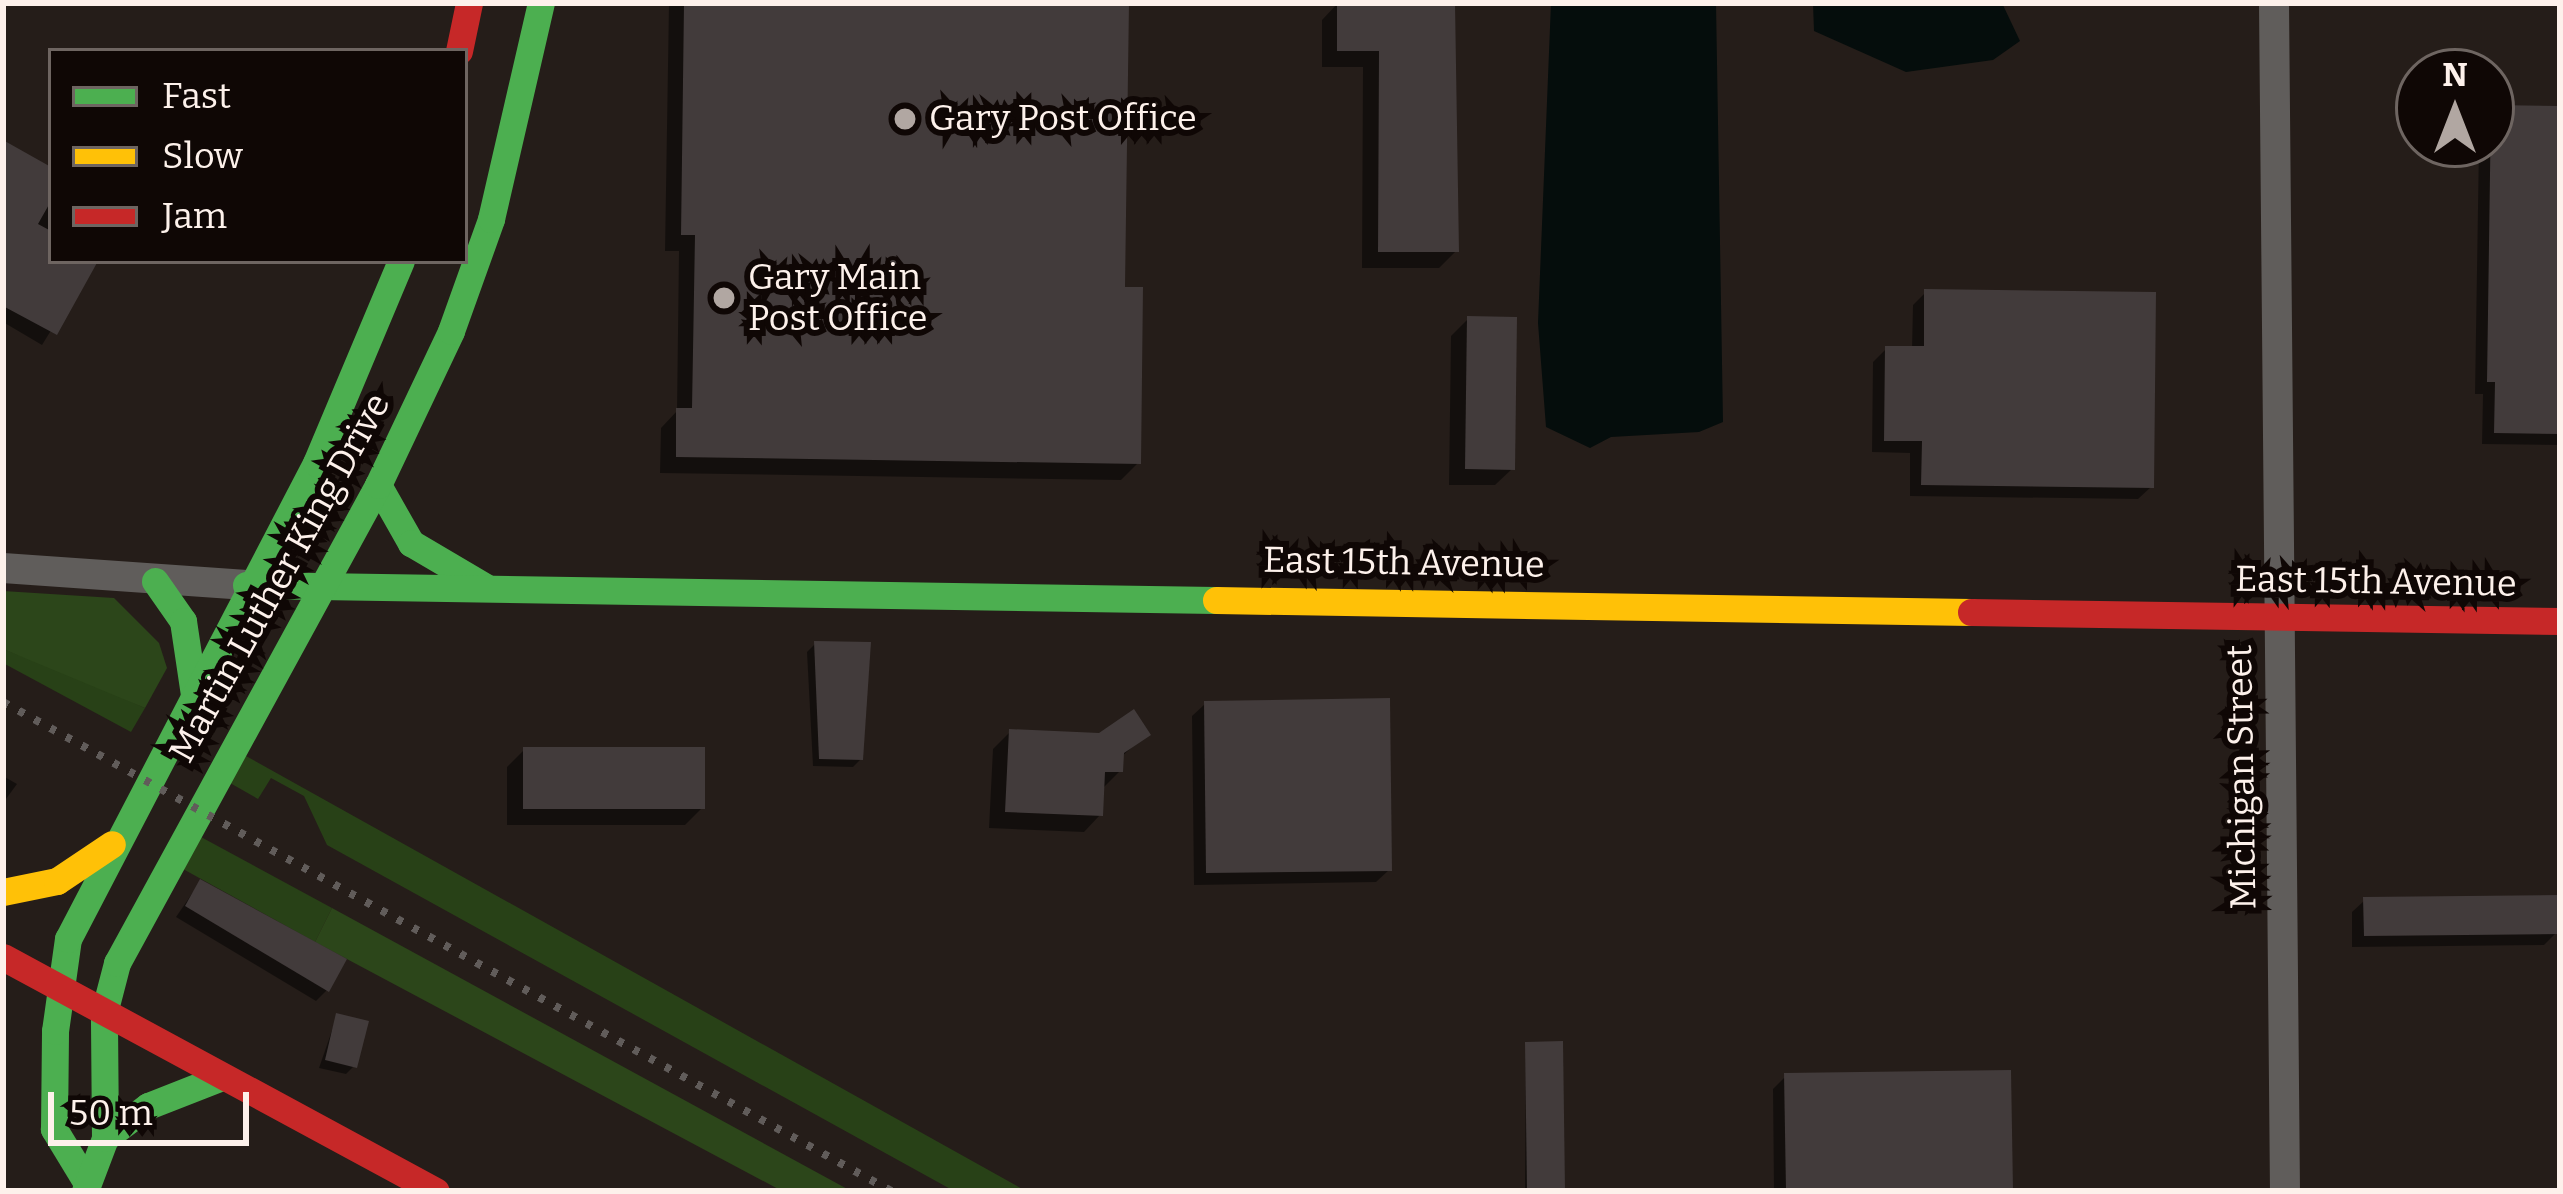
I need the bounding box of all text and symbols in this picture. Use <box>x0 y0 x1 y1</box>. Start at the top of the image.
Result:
legend <box>48 48 468 264</box>
north arrow <box>2395 48 2515 168</box>
text: N <box>2442 55 2468 95</box>
text: Fast <box>162 74 231 118</box>
place label: Gary Post Office <box>929 97 1197 141</box>
marker: Gary Post Office <box>892 106 918 132</box>
text: Slow <box>162 134 243 178</box>
text: Jam <box>162 194 227 238</box>
place label: Gary Main Post Office <box>748 255 927 340</box>
marker: Gary Main Post Office <box>711 285 737 311</box>
street label: Martin Luther King Drive <box>161 386 399 770</box>
street label: East 15th Avenue <box>1263 539 1545 587</box>
street label: East 15th Avenue <box>2235 558 2517 606</box>
street label: Michigan Street <box>2218 644 2266 910</box>
scale bar <box>54 1068 255 1142</box>
text: 50 m <box>69 1091 153 1135</box>

